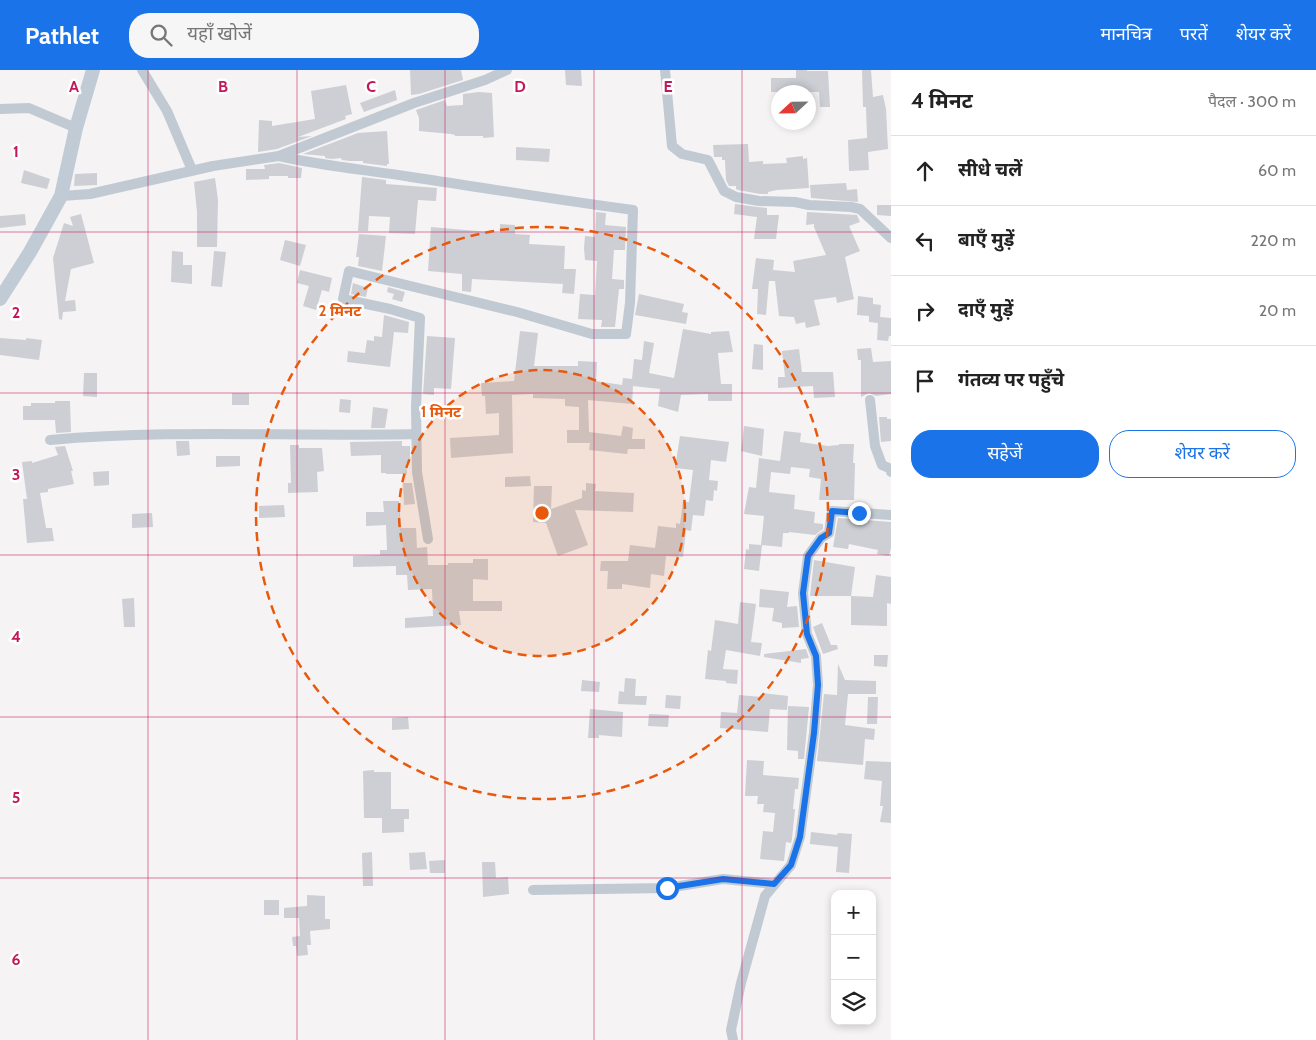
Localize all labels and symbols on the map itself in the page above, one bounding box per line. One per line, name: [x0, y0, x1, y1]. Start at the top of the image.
text: A: [69, 77, 79, 96]
text: B: [218, 77, 228, 96]
text: C: [366, 77, 376, 96]
text: D: [514, 77, 526, 96]
text: E: [663, 77, 673, 96]
north arrow: [771, 85, 816, 130]
text: 1: [13, 142, 19, 161]
text: 2 मिनट: [319, 302, 362, 320]
text: 2: [12, 303, 20, 322]
text: 1 मिनट: [421, 403, 462, 421]
text: 3: [12, 465, 20, 484]
route end: [848, 502, 871, 525]
centre of rings: [533, 504, 551, 522]
text: 4: [11, 627, 21, 646]
text: 5: [12, 788, 20, 807]
route start: [656, 877, 679, 900]
text: 6: [12, 950, 21, 969]

